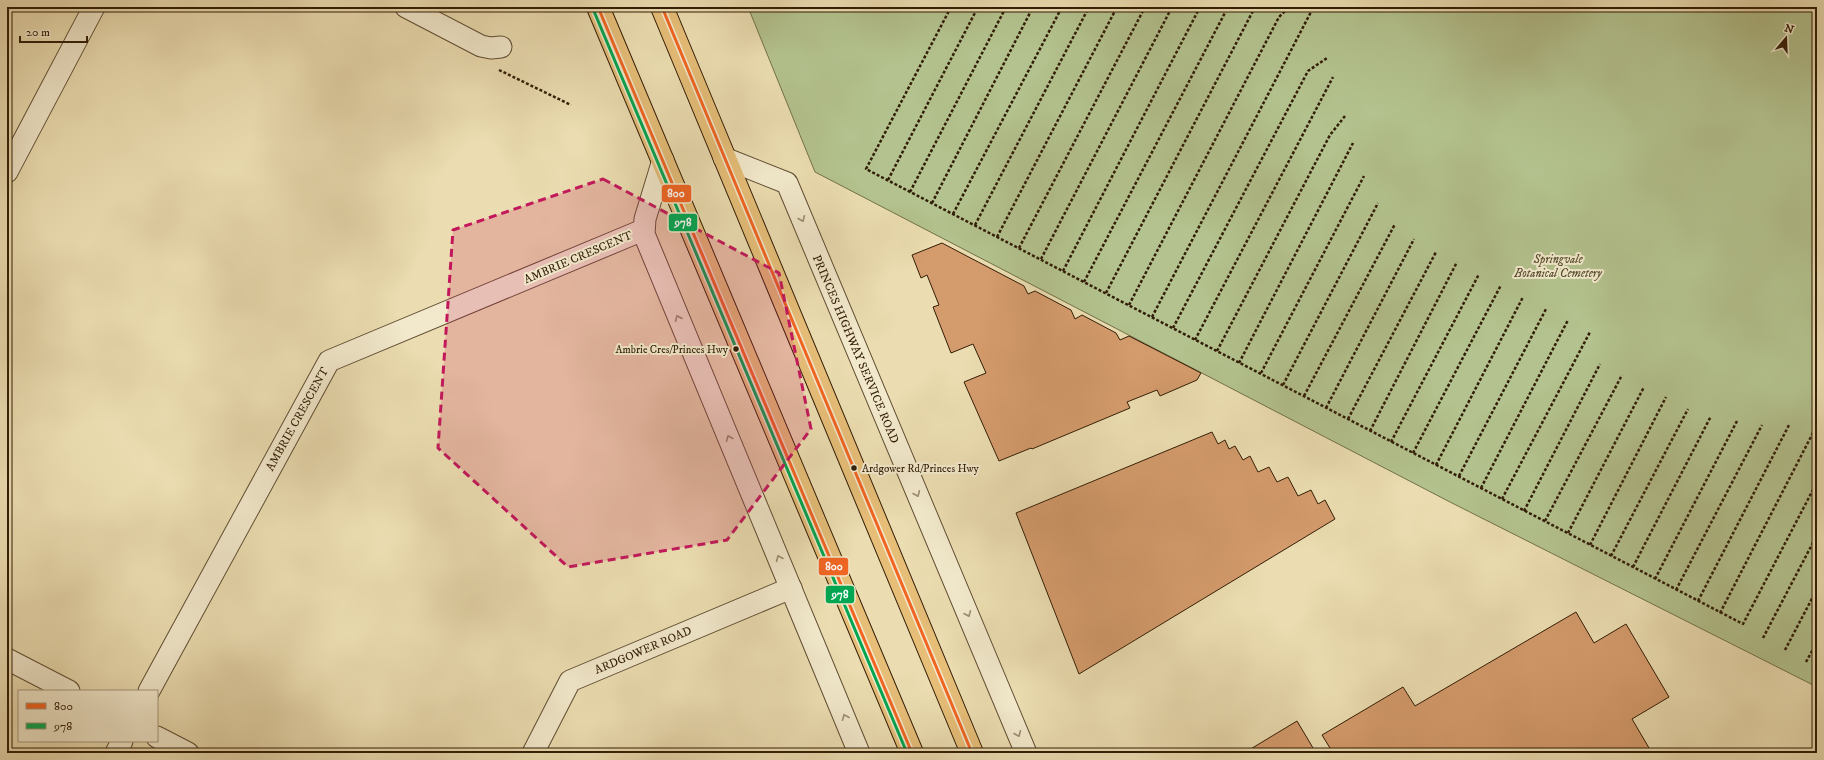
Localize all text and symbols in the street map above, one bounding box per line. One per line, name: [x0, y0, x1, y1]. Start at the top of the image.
scale bar: [20, 18, 87, 44]
north arrow: [1766, 18, 1806, 58]
text: N: [1782, 21, 1795, 38]
text: 20 m: [26, 25, 50, 40]
line badge: 800: [661, 184, 692, 203]
text: 800: [667, 187, 685, 201]
line badge: 978: [668, 213, 698, 232]
one-way arrow: [797, 215, 805, 223]
text: 978: [674, 216, 692, 230]
street label: AMBRIE CRESCENT: [522, 228, 635, 287]
park label: Springvale Botanical Cemetery: [1513, 252, 1603, 281]
street label: PRINCES HIGHWAY SERVICE ROAD: [809, 253, 902, 446]
one-way arrow: [675, 315, 683, 322]
place label: Ambrie Cres/Princes Hwy: [616, 343, 729, 357]
marker: Ambrie Cres/Princes Hwy: [731, 344, 741, 354]
street label: AMBRIE CRESCENT: [263, 365, 332, 474]
one-way arrow: [725, 435, 733, 442]
place label: Ardgower Rd/Princes Hwy: [862, 462, 979, 476]
marker: Ardgower Rd/Princes Hwy: [849, 463, 859, 473]
one-way arrow: [913, 490, 921, 497]
one-way arrow: [776, 555, 784, 562]
line badge: 800: [818, 557, 849, 576]
text: 800: [825, 560, 843, 574]
line badge: 978: [825, 585, 855, 604]
text: 978: [831, 588, 849, 602]
one-way arrow: [963, 610, 971, 617]
street label: ARDGOWER ROAD: [592, 623, 694, 678]
legend: [18, 690, 158, 742]
text: 800: [54, 699, 73, 714]
one-way arrow: [841, 713, 849, 720]
text: 978: [53, 719, 72, 734]
one-way arrow: [1013, 729, 1021, 737]

